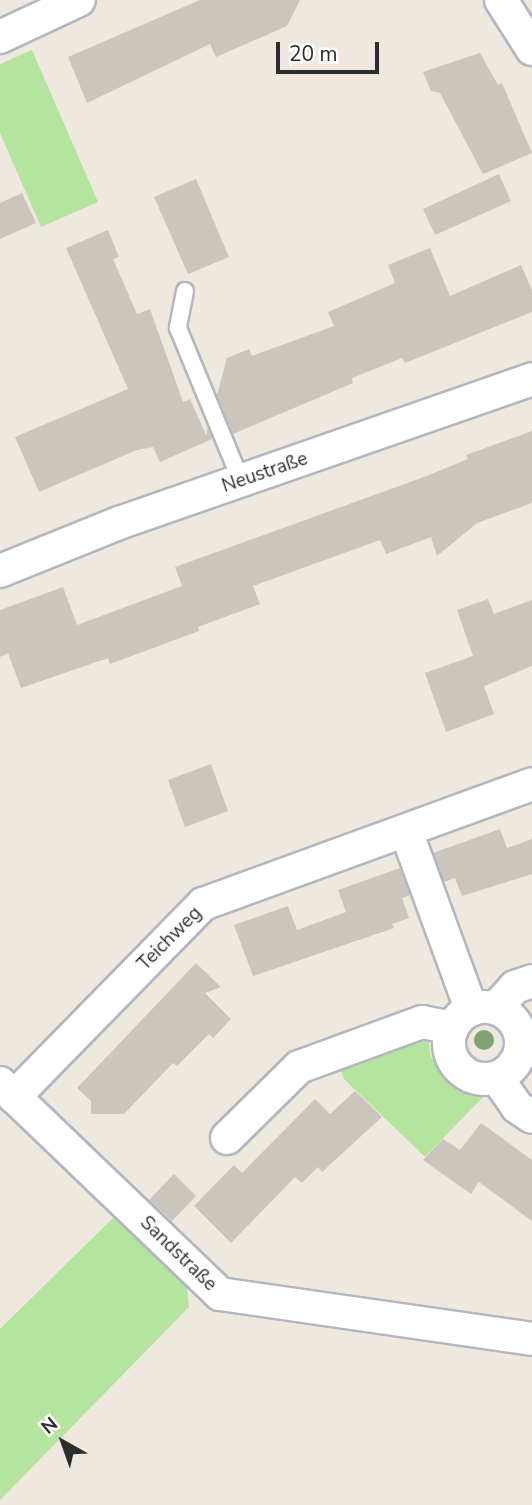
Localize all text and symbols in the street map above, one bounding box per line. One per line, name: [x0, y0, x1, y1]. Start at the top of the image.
scale bar: [280, 28, 383, 72]
text: 20 m: [289, 40, 338, 68]
street label: Neustraße: [219, 448, 311, 498]
street label: Teichweg: [133, 902, 207, 976]
street label: Sandstraße: [135, 1212, 221, 1296]
north arrow: [28, 1407, 98, 1477]
text: N: [36, 1411, 63, 1440]

